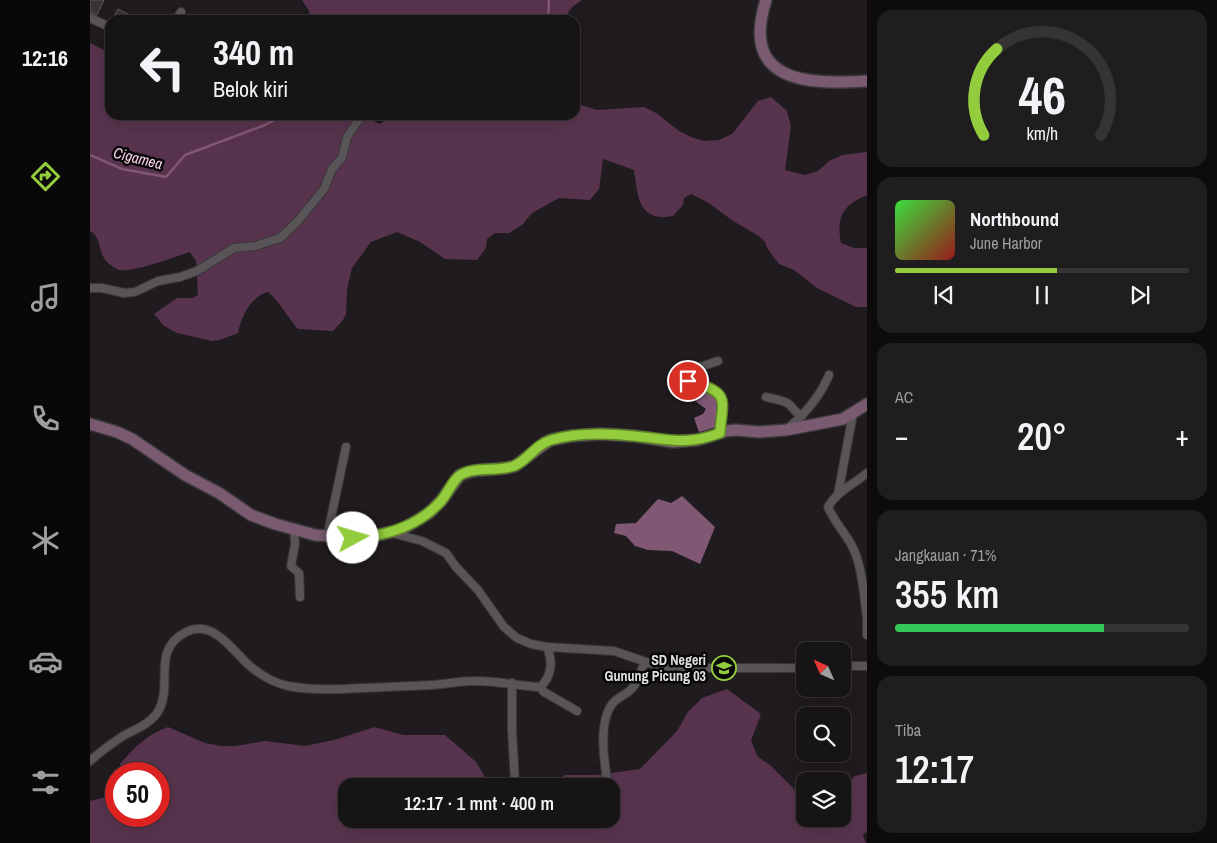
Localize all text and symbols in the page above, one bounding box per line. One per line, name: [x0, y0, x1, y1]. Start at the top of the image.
text: 340 m: [213, 29, 294, 76]
icon: left: [130, 35, 195, 100]
text: 12:16: [22, 43, 68, 73]
text: 46: [1018, 60, 1066, 130]
text: Belok kiri: [213, 74, 288, 104]
text: km/h: [1026, 122, 1058, 146]
water label: Cigamea: [111, 142, 165, 174]
icon: directions: [28, 159, 63, 194]
text: Northbound: [970, 206, 1059, 232]
text: June Harbor: [970, 232, 1042, 254]
icon: music: [28, 280, 63, 315]
icon: previous: [930, 281, 958, 309]
icon: pause: [1028, 281, 1056, 309]
icon: next: [1126, 281, 1154, 309]
pin: [667, 360, 709, 402]
icon: arrive: [674, 367, 702, 395]
text: AC: [895, 386, 913, 408]
icon: phone: [28, 401, 63, 436]
text: 20°: [1017, 411, 1067, 462]
text: −: [895, 417, 908, 455]
text: +: [1176, 417, 1189, 455]
position arrow: [326, 511, 378, 563]
icon: climate: [28, 523, 63, 558]
text: Jangkauan · 71%: [895, 544, 996, 566]
text: 355 km: [895, 569, 999, 620]
north arrow: [796, 642, 851, 698]
map controls: [796, 642, 851, 827]
icon: car: [28, 644, 63, 679]
place label: SD Negeri Gunung Picung 03: [605, 651, 706, 685]
school or university icon: SD Negeri Gunung Picung 03: [711, 655, 737, 681]
button: search: [796, 707, 851, 762]
text: Tiba: [895, 719, 921, 741]
text: 12:17: [895, 744, 974, 795]
speed limit sign: 50: [105, 762, 170, 827]
icon: filters: [28, 765, 63, 800]
button: layers: [796, 772, 851, 827]
text: 12:17 · 1 mnt · 400 m: [404, 790, 554, 816]

